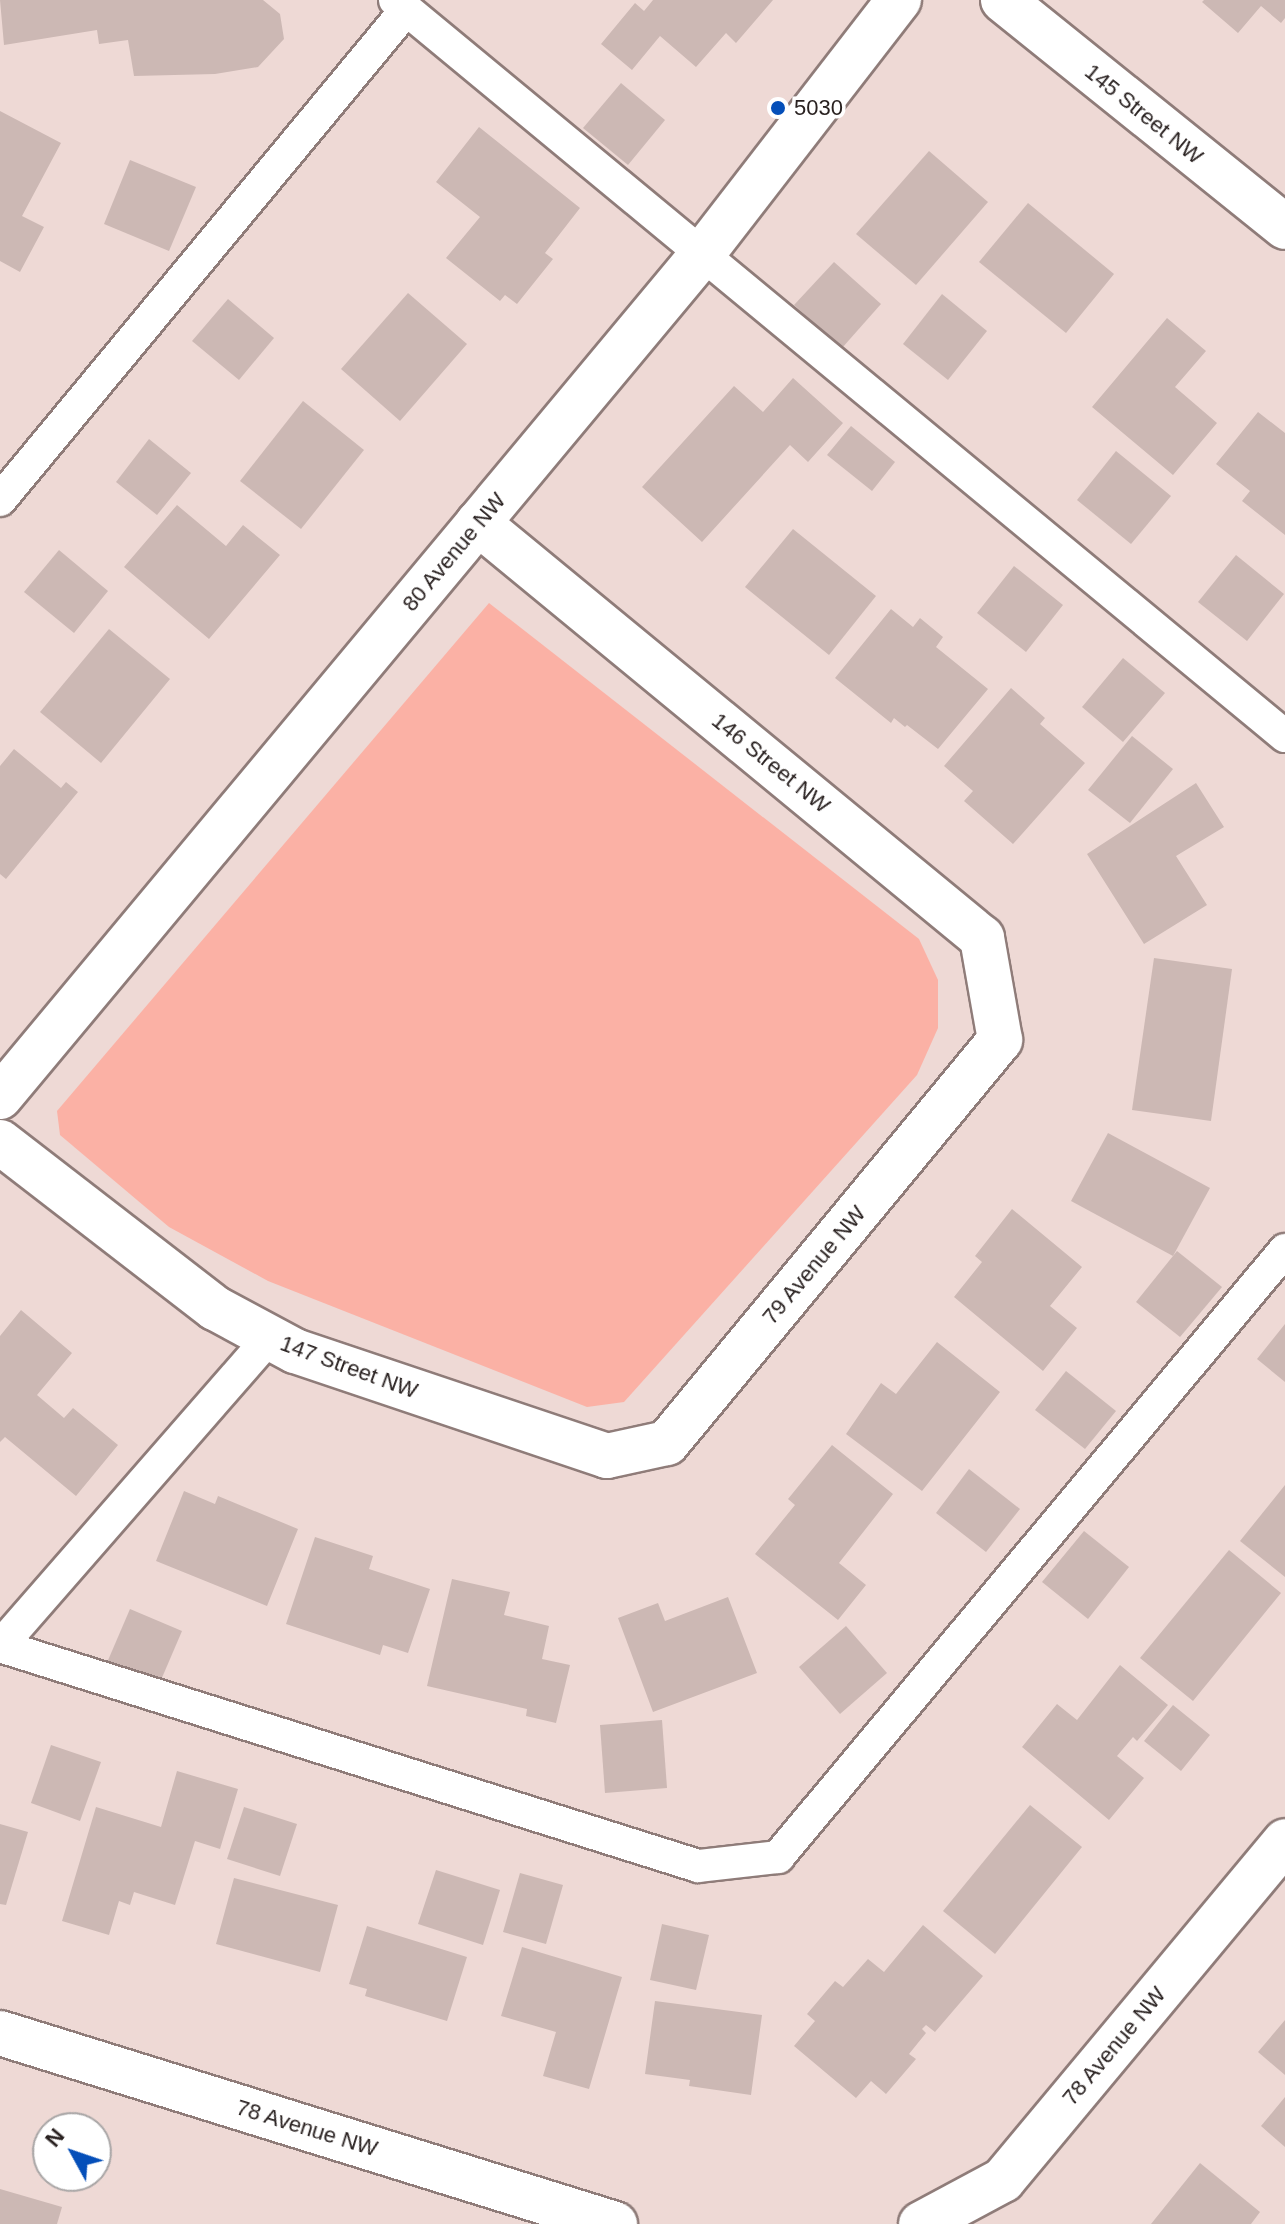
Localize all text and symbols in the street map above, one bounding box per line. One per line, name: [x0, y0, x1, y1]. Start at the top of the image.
street label: 145 Street NW: [1080, 58, 1208, 170]
place label: 5030: [794, 95, 843, 121]
marker: 5030: [769, 99, 787, 117]
street label: 80 Avenue NW: [396, 487, 512, 617]
street label: 146 Street NW: [707, 707, 835, 819]
street label: 79 Avenue NW: [756, 1200, 872, 1330]
street label: 147 Street NW: [277, 1330, 421, 1404]
street label: 78 Avenue NW: [1056, 1981, 1172, 2111]
street label: 78 Avenue NW: [233, 2094, 381, 2162]
north arrow: [32, 2112, 112, 2192]
text: N: [40, 2123, 69, 2152]

